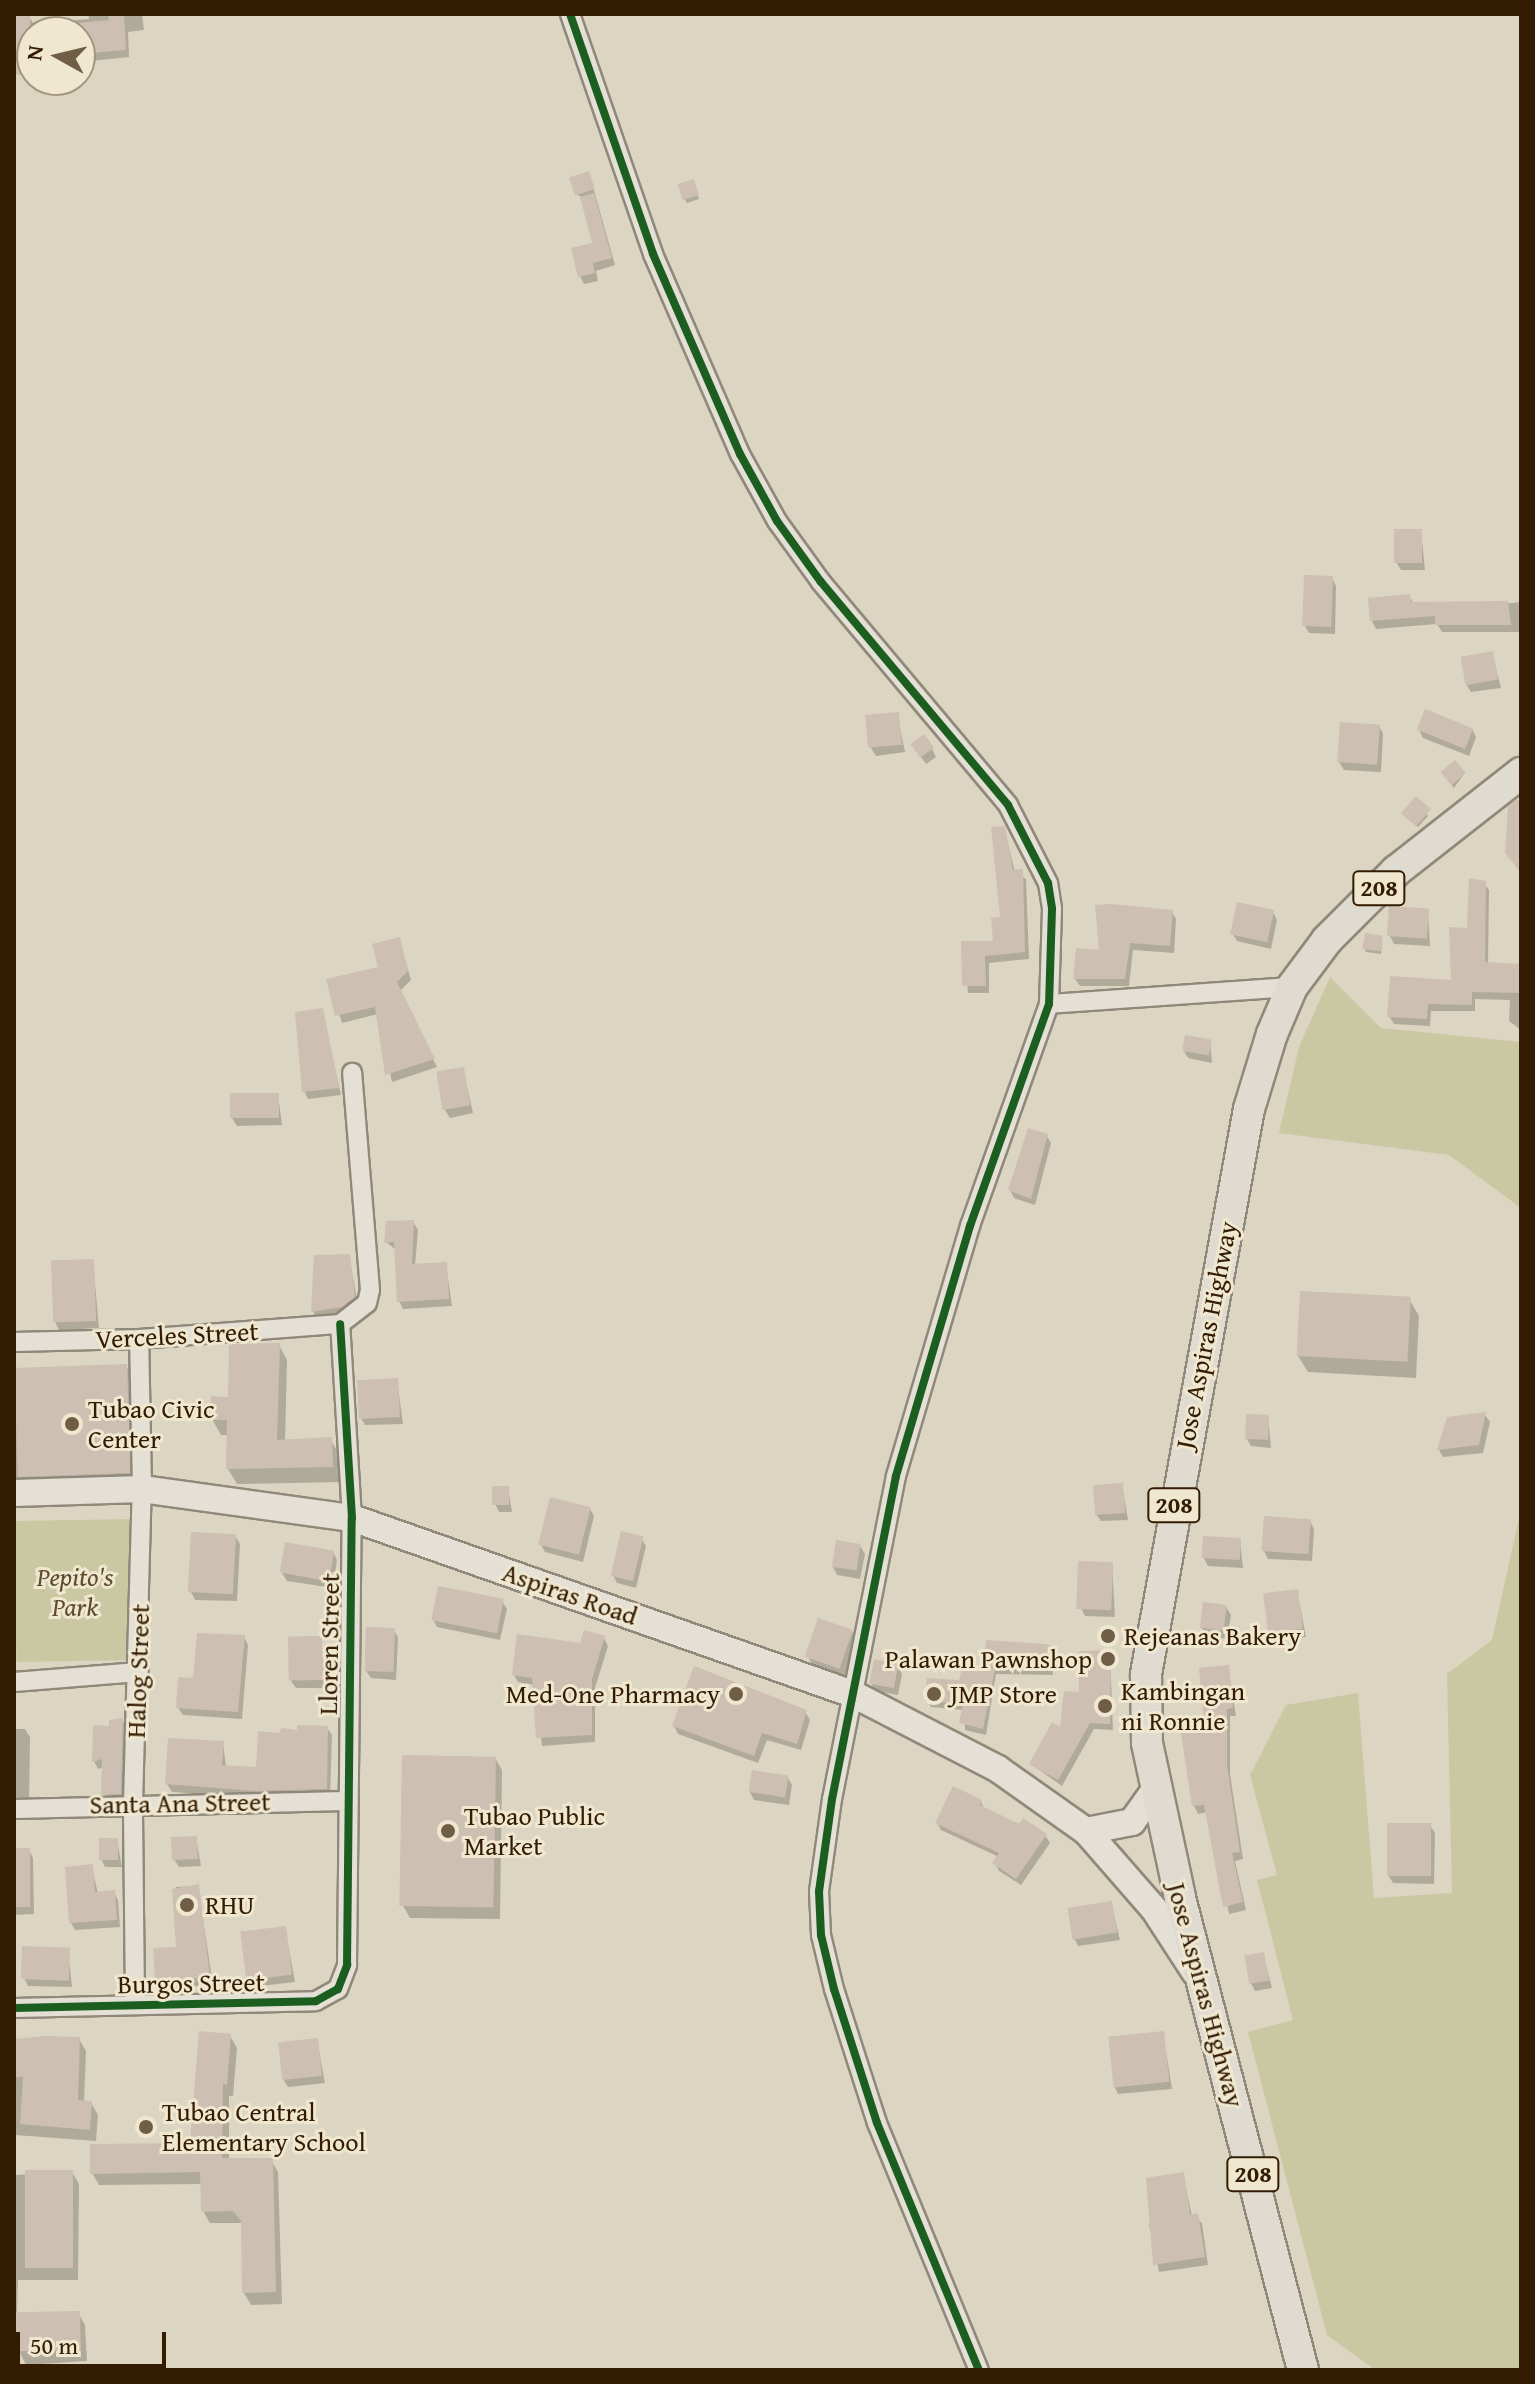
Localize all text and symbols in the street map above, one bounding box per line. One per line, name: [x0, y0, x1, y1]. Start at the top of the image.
north arrow: [16, 16, 96, 96]
text: N: [17, 43, 51, 62]
road number: 208: [1351, 868, 1407, 908]
street label: Jose Aspiras Highway: [1169, 1218, 1243, 1452]
street label: Verceles Street: [95, 1315, 259, 1355]
place label: Tubao Civic Center: [88, 1393, 215, 1454]
marker: Tubao Civic Center: [63, 1415, 81, 1433]
road number: 208: [1146, 1485, 1202, 1525]
street label: Aspiras Road: [498, 1556, 642, 1632]
park label: Pepito's Park: [37, 1561, 113, 1622]
street label: Lloren Street: [312, 1573, 346, 1715]
street label: Halog Street: [120, 1603, 156, 1739]
place label: Rejeanas Bakery: [1124, 1620, 1301, 1652]
marker: Rejeanas Bakery: [1099, 1627, 1117, 1645]
place label: Palawan Pawnshop: [885, 1643, 1092, 1675]
marker: Palawan Pawnshop: [1099, 1650, 1117, 1668]
place label: Kambingan ni Ronnie: [1121, 1675, 1245, 1736]
place label: Med-One Pharmacy: [506, 1678, 720, 1710]
place label: JMP Store: [950, 1678, 1057, 1710]
marker: Med-One Pharmacy: [727, 1685, 745, 1703]
marker: JMP Store: [925, 1685, 943, 1703]
marker: Kambingan ni Ronnie: [1096, 1697, 1114, 1715]
street label: Santa Ana Street: [89, 1786, 271, 1820]
place label: Tubao Public Market: [464, 1800, 605, 1862]
marker: Tubao Public Market: [439, 1822, 457, 1840]
street label: Jose Aspiras Highway: [1161, 1879, 1251, 2111]
place label: RHU: [205, 1889, 254, 1921]
marker: RHU: [176, 1894, 198, 1916]
street label: Burgos Street: [117, 1966, 265, 2000]
place label: Tubao Central Elementary School: [162, 2096, 366, 2158]
marker: Tubao Central Elementary School: [137, 2118, 155, 2136]
road number: 208: [1225, 2154, 1281, 2194]
scale bar: [20, 2316, 170, 2366]
text: 50 m: [30, 2328, 78, 2363]

